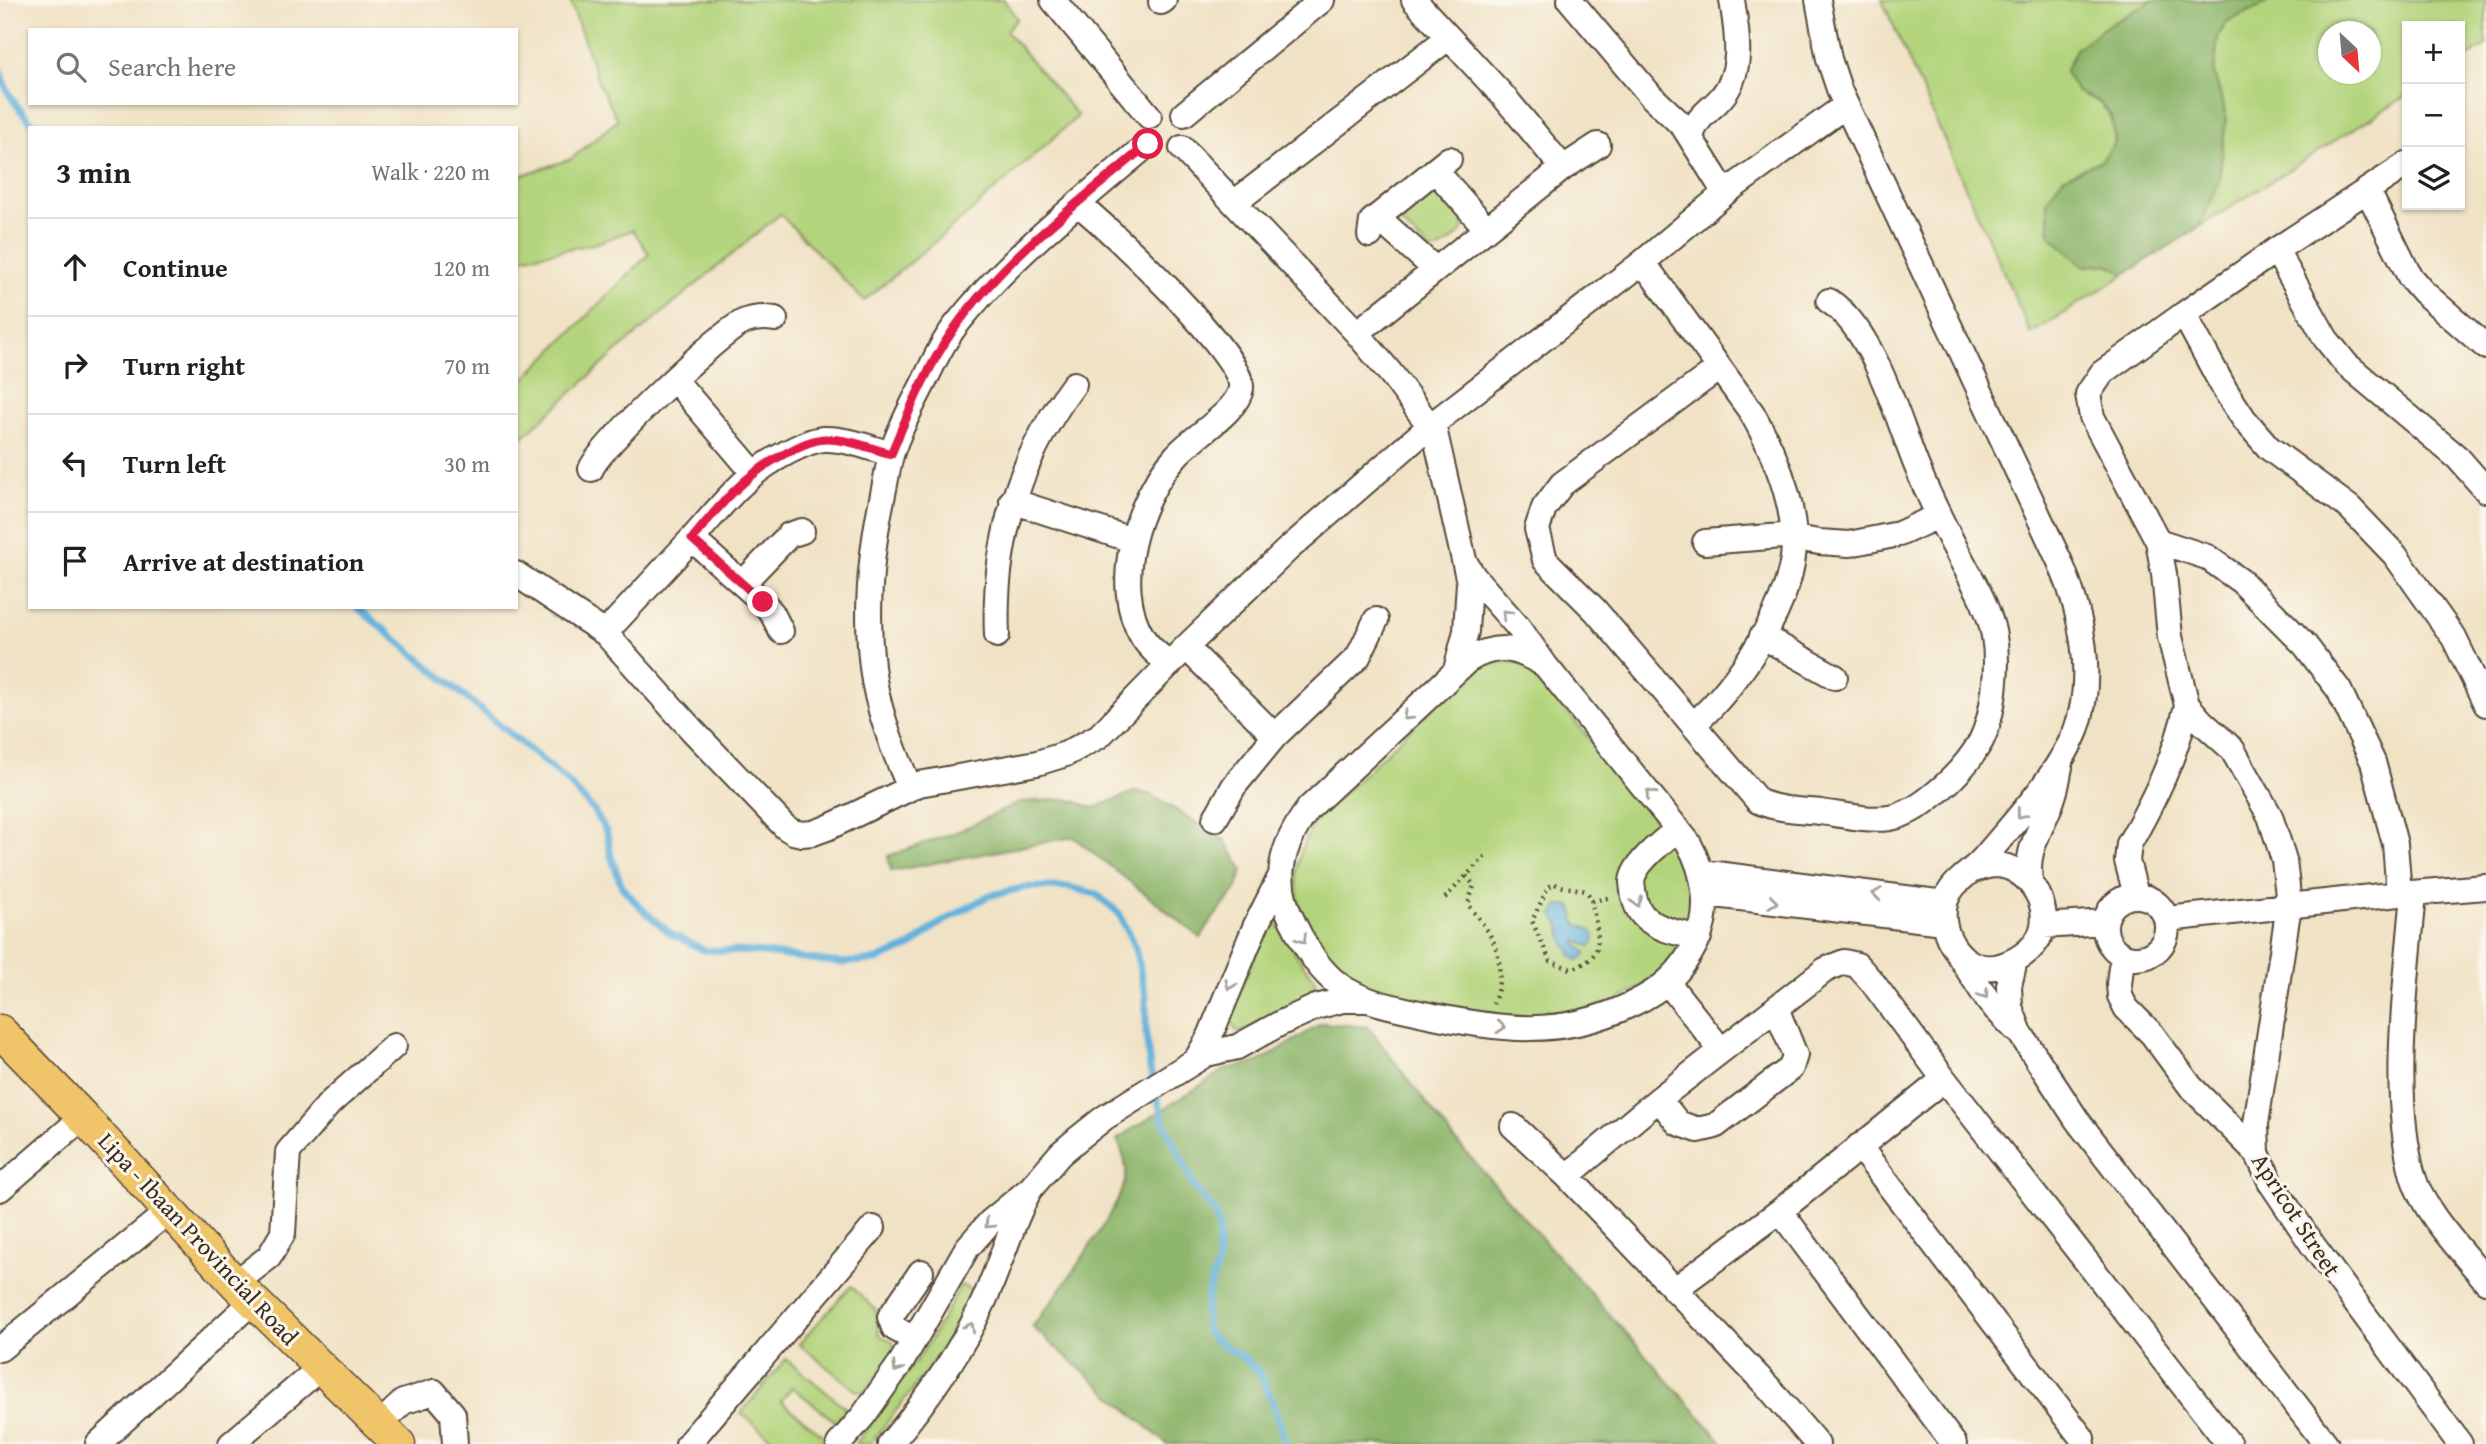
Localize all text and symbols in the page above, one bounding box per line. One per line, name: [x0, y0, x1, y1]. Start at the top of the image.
north arrow: [2318, 21, 2381, 84]
map controls: [2402, 21, 2465, 210]
button: +: [2402, 21, 2465, 84]
search box: [28, 28, 518, 105]
text: Search here: [108, 47, 236, 86]
icon: search: [52, 48, 90, 86]
button: −: [2402, 84, 2465, 147]
route start: [1132, 128, 1163, 159]
button: layers: [2402, 147, 2465, 210]
text: 3 min: [56, 150, 131, 194]
text: Walk · 220 m: [371, 155, 490, 188]
icon: ahead: [56, 248, 94, 286]
text: Continue: [123, 248, 228, 287]
text: 120 m: [433, 251, 490, 284]
icon: right: [56, 346, 94, 384]
text: Turn right: [123, 346, 245, 385]
text: 70 m: [444, 349, 490, 382]
icon: left: [56, 444, 94, 482]
text: Turn left: [123, 444, 226, 483]
text: 30 m: [444, 447, 490, 480]
icon: arrive: [56, 542, 94, 580]
text: Arrive at destination: [123, 542, 364, 581]
route end: [747, 586, 778, 617]
one-way arrow: [1502, 609, 1515, 622]
one-way arrow: [1402, 708, 1415, 721]
one-way arrow: [1645, 789, 1658, 801]
one-way arrow: [2016, 807, 2029, 819]
one-way arrow: [1872, 887, 1883, 902]
one-way arrow: [1629, 895, 1643, 907]
one-way arrow: [1768, 895, 1779, 910]
one-way arrow: [1294, 932, 1307, 945]
one-way arrow: [1224, 978, 1238, 990]
one-way arrow: [1976, 986, 1988, 999]
one-way arrow: [1495, 1019, 1506, 1034]
street label: Lipa - Ibaan Provincial Road: [90, 1124, 307, 1353]
street label: Apricot Street: [2243, 1146, 2350, 1284]
one-way arrow: [984, 1215, 997, 1228]
one-way arrow: [962, 1322, 975, 1335]
one-way arrow: [892, 1361, 905, 1374]

